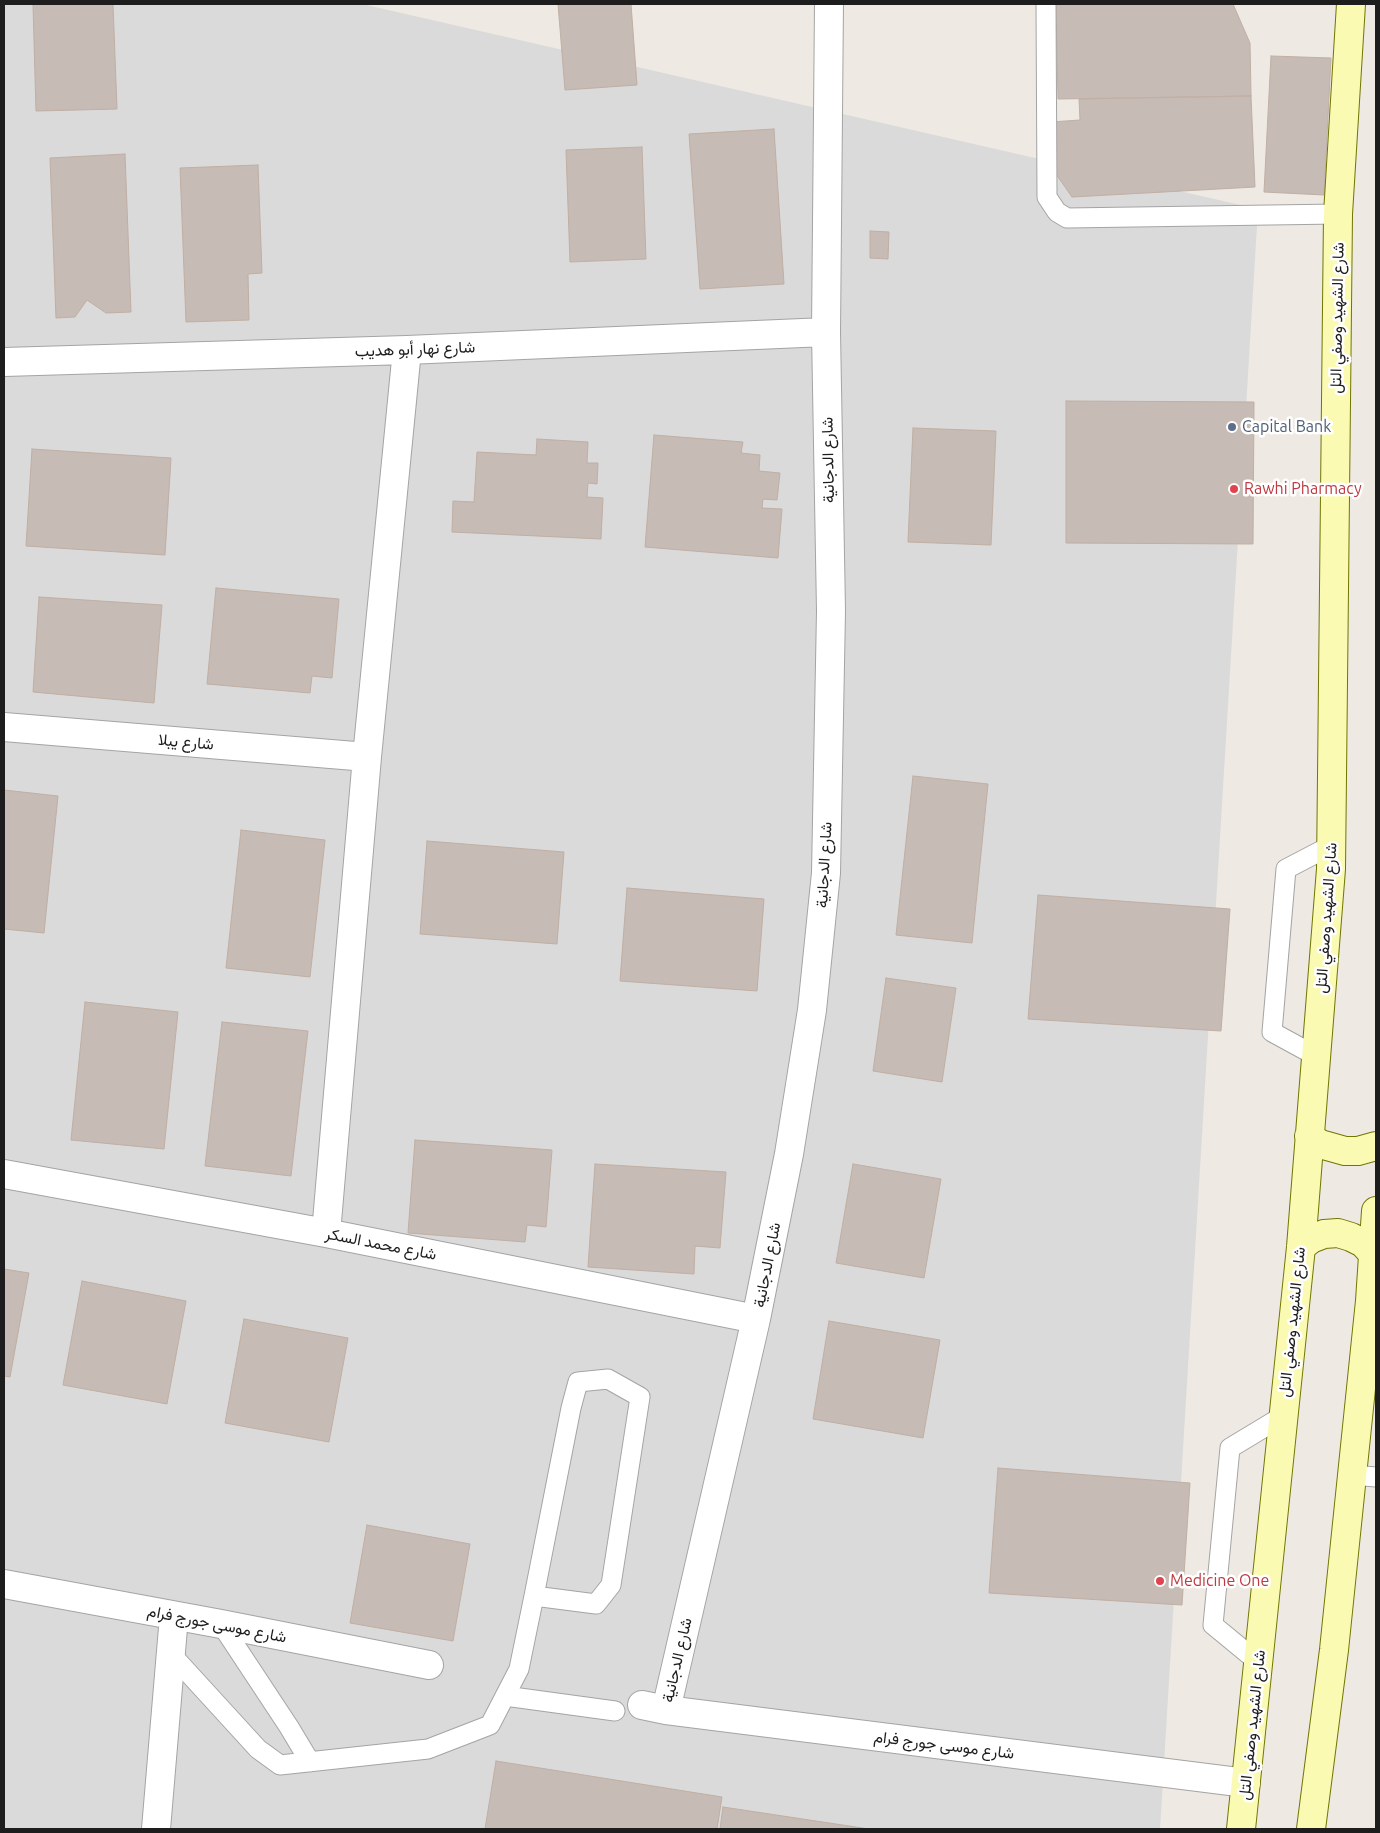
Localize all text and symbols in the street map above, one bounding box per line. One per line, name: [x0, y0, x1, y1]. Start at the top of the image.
street label: شارع الشهيد وصفي التل: [1326, 242, 1348, 394]
street label: شارع نهار أبو هديب: [355, 337, 475, 361]
street label: شارع الدجانية: [818, 417, 838, 503]
place label: Capital Bank: [1242, 417, 1331, 437]
marker: Capital Bank: [1226, 421, 1238, 433]
place label: Rawhi Pharmacy: [1244, 479, 1362, 499]
marker: Rawhi Pharmacy: [1228, 483, 1240, 495]
street label: شارع يبلا: [157, 730, 215, 754]
street label: شارع الدجانية: [812, 821, 836, 909]
street label: شارع الشهيد وصفي التل: [1311, 842, 1341, 994]
street label: شارع الدجانية: [749, 1221, 785, 1309]
street label: شارع محمد السكر: [324, 1224, 438, 1264]
street label: شارع الشهيد وصفي التل: [1275, 1246, 1309, 1398]
place label: Medicine One: [1170, 1571, 1269, 1591]
marker: Medicine One: [1154, 1575, 1166, 1587]
street label: شارع موسى جورج فرام: [146, 1601, 288, 1647]
street label: شارع الدجانية: [658, 1616, 696, 1704]
street label: شارع الشهيد وصفي التل: [1235, 1649, 1269, 1801]
street label: شارع موسى جورج فرام: [873, 1727, 1015, 1763]

